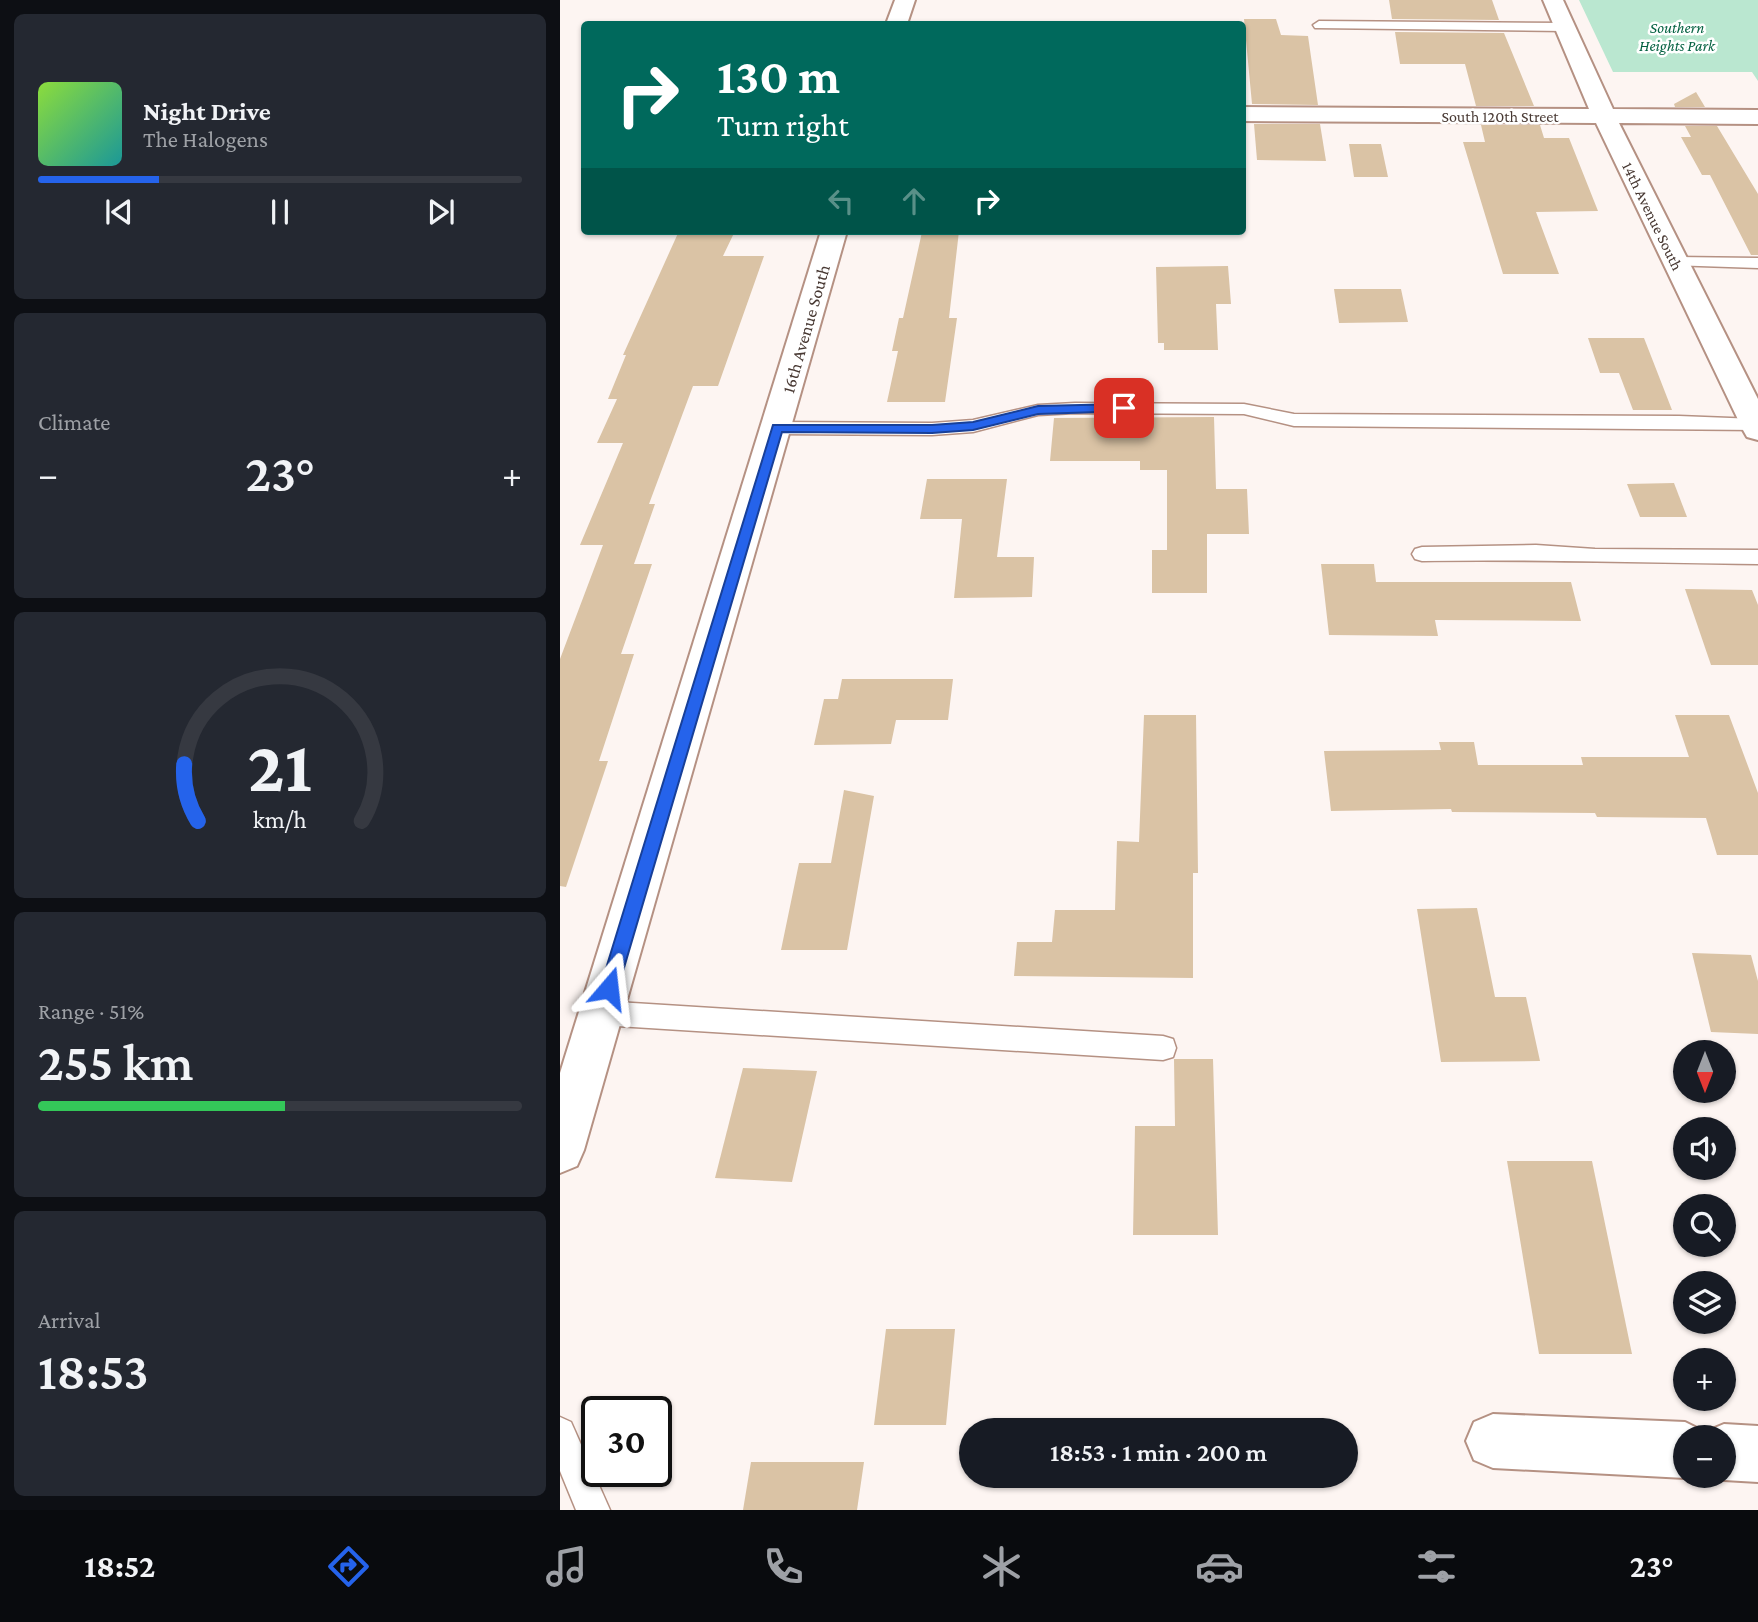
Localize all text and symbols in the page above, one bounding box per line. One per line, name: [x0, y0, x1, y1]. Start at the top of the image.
park label: Southern Heights Park: [1639, 19, 1716, 55]
icon: right: [602, 49, 693, 140]
text: 130 m: [717, 49, 840, 104]
text: Night Drive: [143, 97, 271, 126]
text: Turn right: [717, 107, 849, 143]
street label: South 120th Street: [1441, 108, 1559, 125]
text: The Halogens: [143, 126, 268, 152]
street label: 14th Avenue South: [1619, 159, 1686, 273]
icon: left: [822, 182, 860, 220]
icon: ahead: [895, 182, 933, 220]
icon: right: [968, 182, 1006, 220]
icon: previous: [100, 193, 138, 231]
icon: pause: [261, 193, 299, 231]
icon: next: [422, 193, 460, 231]
street label: 16th Avenue South: [778, 262, 834, 396]
pin: [1094, 378, 1154, 438]
icon: arrive: [1105, 389, 1143, 427]
text: Climate: [38, 409, 110, 435]
text: 23°: [245, 444, 315, 502]
text: −: [38, 453, 58, 495]
text: +: [502, 453, 522, 495]
text: 21: [248, 726, 312, 807]
text: km/h: [253, 806, 307, 833]
position arrow: [572, 951, 646, 1025]
text: Range · 51%: [38, 998, 144, 1024]
text: 255 km: [38, 1033, 193, 1091]
north arrow: [1673, 1040, 1736, 1102]
map controls: [1673, 1040, 1736, 1488]
button: sound: [1673, 1117, 1736, 1180]
button: search: [1673, 1194, 1736, 1257]
button: layers: [1673, 1271, 1736, 1334]
text: Arrival: [38, 1307, 101, 1333]
text: 18:53: [38, 1342, 149, 1400]
button: +: [1673, 1348, 1736, 1411]
speed limit sign: 30: [581, 1396, 672, 1487]
button: −: [1673, 1425, 1736, 1488]
text: 18:53 · 1 min · 200 m: [1050, 1438, 1267, 1467]
icon: directions: [324, 1542, 373, 1591]
icon: music: [542, 1542, 591, 1591]
icon: phone: [759, 1542, 808, 1591]
icon: climate: [977, 1542, 1026, 1591]
icon: car: [1195, 1542, 1244, 1591]
icon: filters: [1412, 1542, 1461, 1591]
text: 18:52: [84, 1548, 155, 1584]
text: 23°: [1630, 1548, 1674, 1584]

